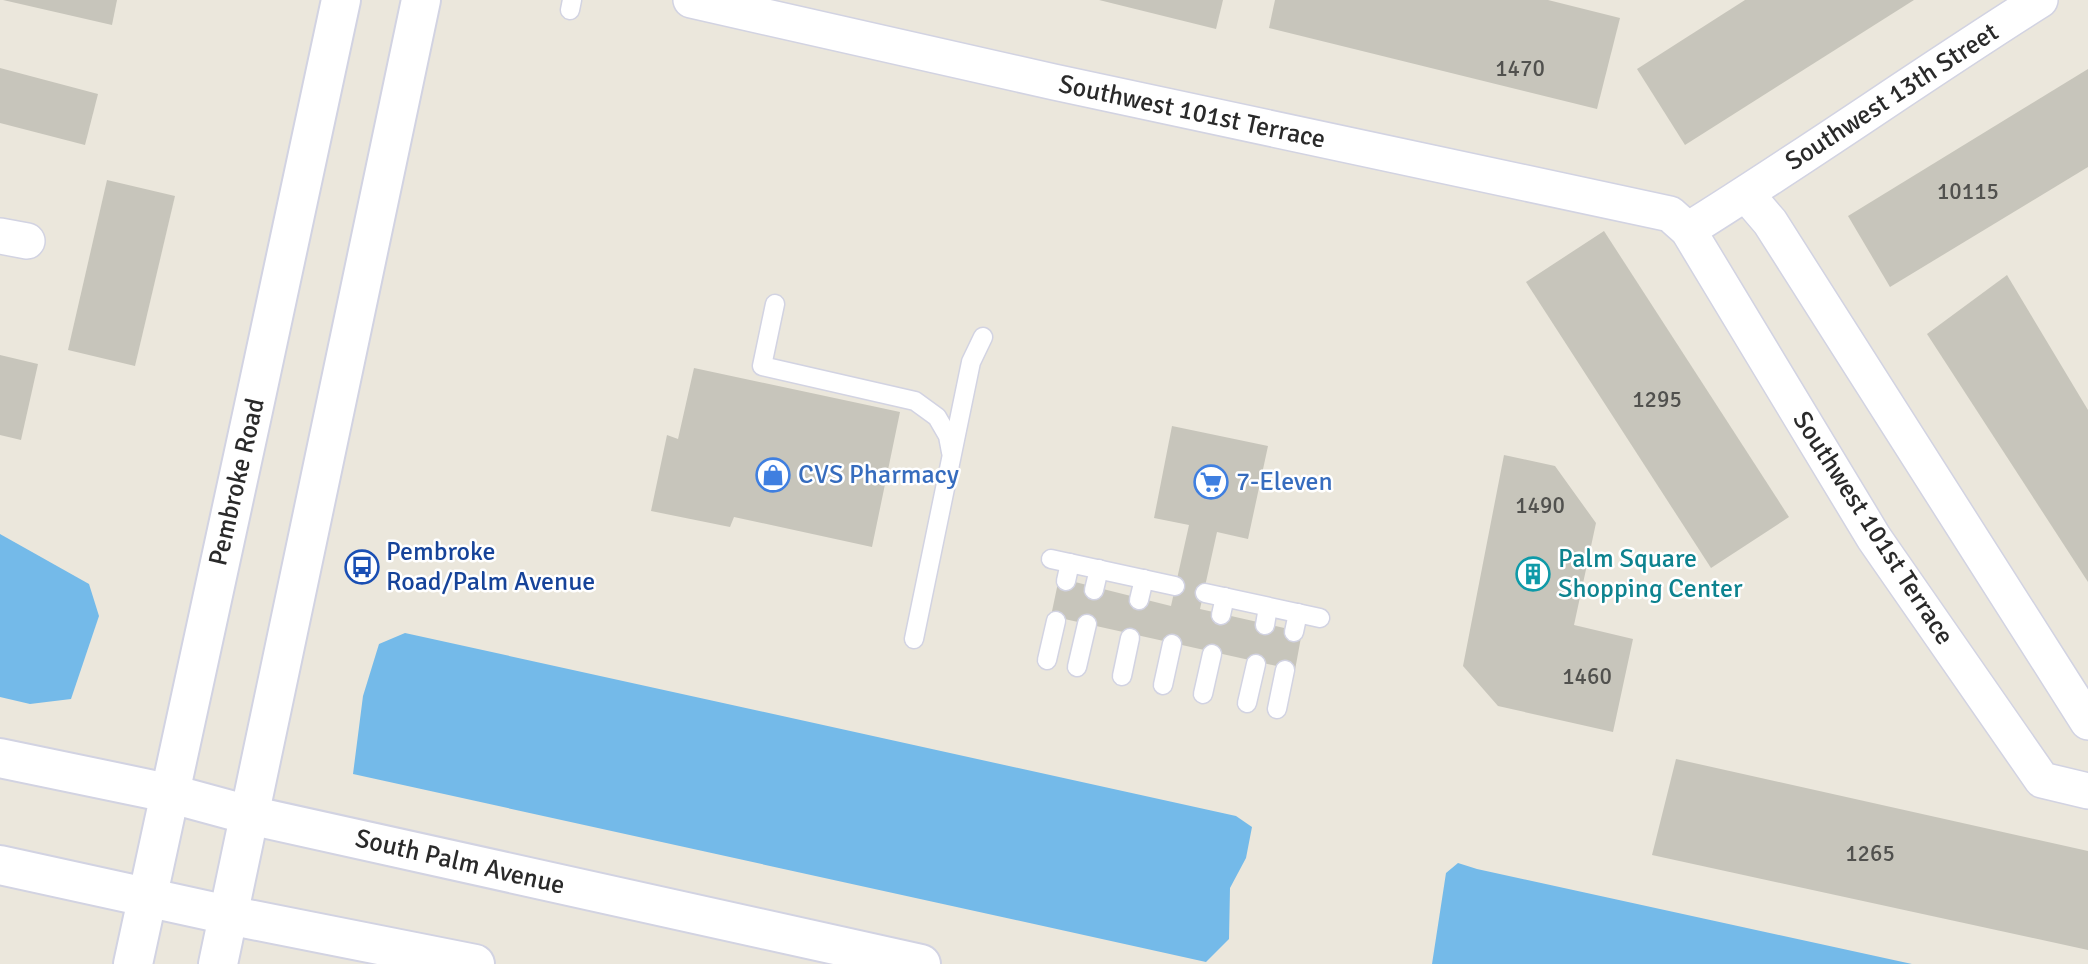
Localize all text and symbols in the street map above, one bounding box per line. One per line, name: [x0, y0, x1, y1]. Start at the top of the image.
street label: Southwest 13th Street: [1780, 16, 2004, 178]
house number: 1470: [1495, 54, 1545, 83]
street label: Southwest 101st Terrace: [1056, 68, 1328, 156]
house number: 10115: [1937, 177, 1999, 206]
house number: 1295: [1632, 385, 1682, 414]
street label: Pembroke Road: [202, 395, 272, 569]
street label: Southwest 101st Terrace: [1786, 405, 1960, 651]
shop icon: CVS Pharmacy: [754, 456, 792, 494]
place label: CVS Pharmacy: [798, 459, 959, 491]
supermarket icon: 7-Eleven: [1192, 463, 1230, 501]
place label: 7-Eleven: [1236, 466, 1333, 498]
house number: 1490: [1515, 491, 1565, 520]
place label: Pembroke Road/Palm Avenue: [386, 536, 595, 598]
place label: Palm Square Shopping Center: [1558, 543, 1743, 605]
bus stop icon: Pembroke Road/Palm Avenue: [343, 548, 381, 586]
building icon: Palm Square Shopping Center: [1514, 555, 1552, 593]
house number: 1460: [1562, 662, 1612, 691]
street label: South Palm Avenue: [352, 822, 568, 902]
house number: 1265: [1845, 839, 1895, 868]

